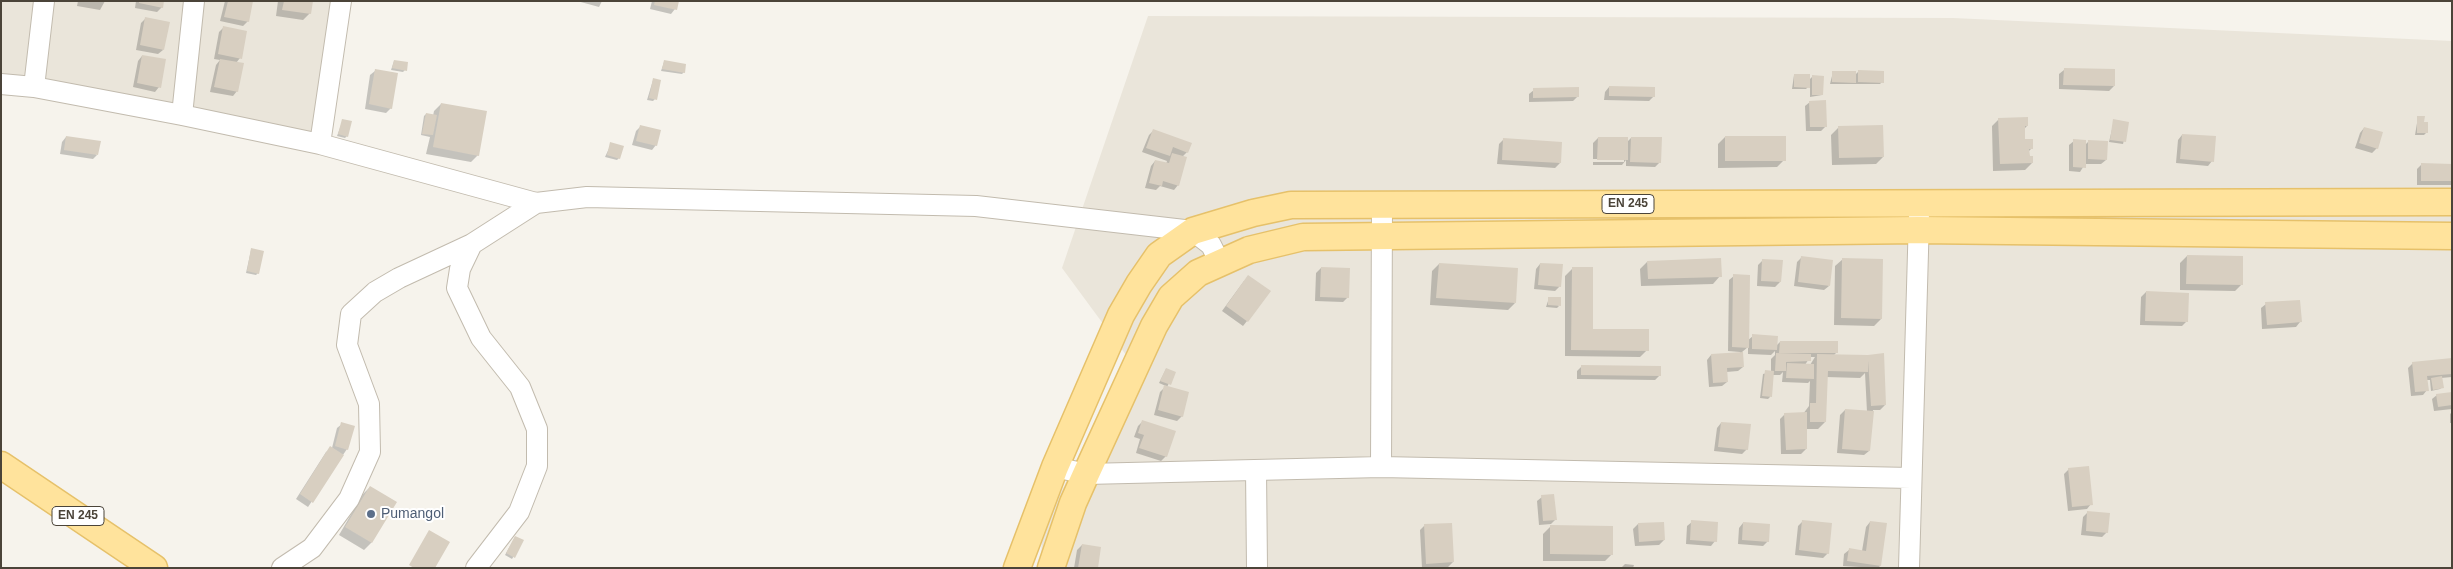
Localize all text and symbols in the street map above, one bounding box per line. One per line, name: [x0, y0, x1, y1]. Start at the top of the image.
road number: EN 245: [1602, 194, 1654, 213]
road number: EN 245: [52, 506, 104, 526]
place label: Pumangol: [381, 506, 444, 522]
marker: Pumangol: [365, 508, 377, 520]

